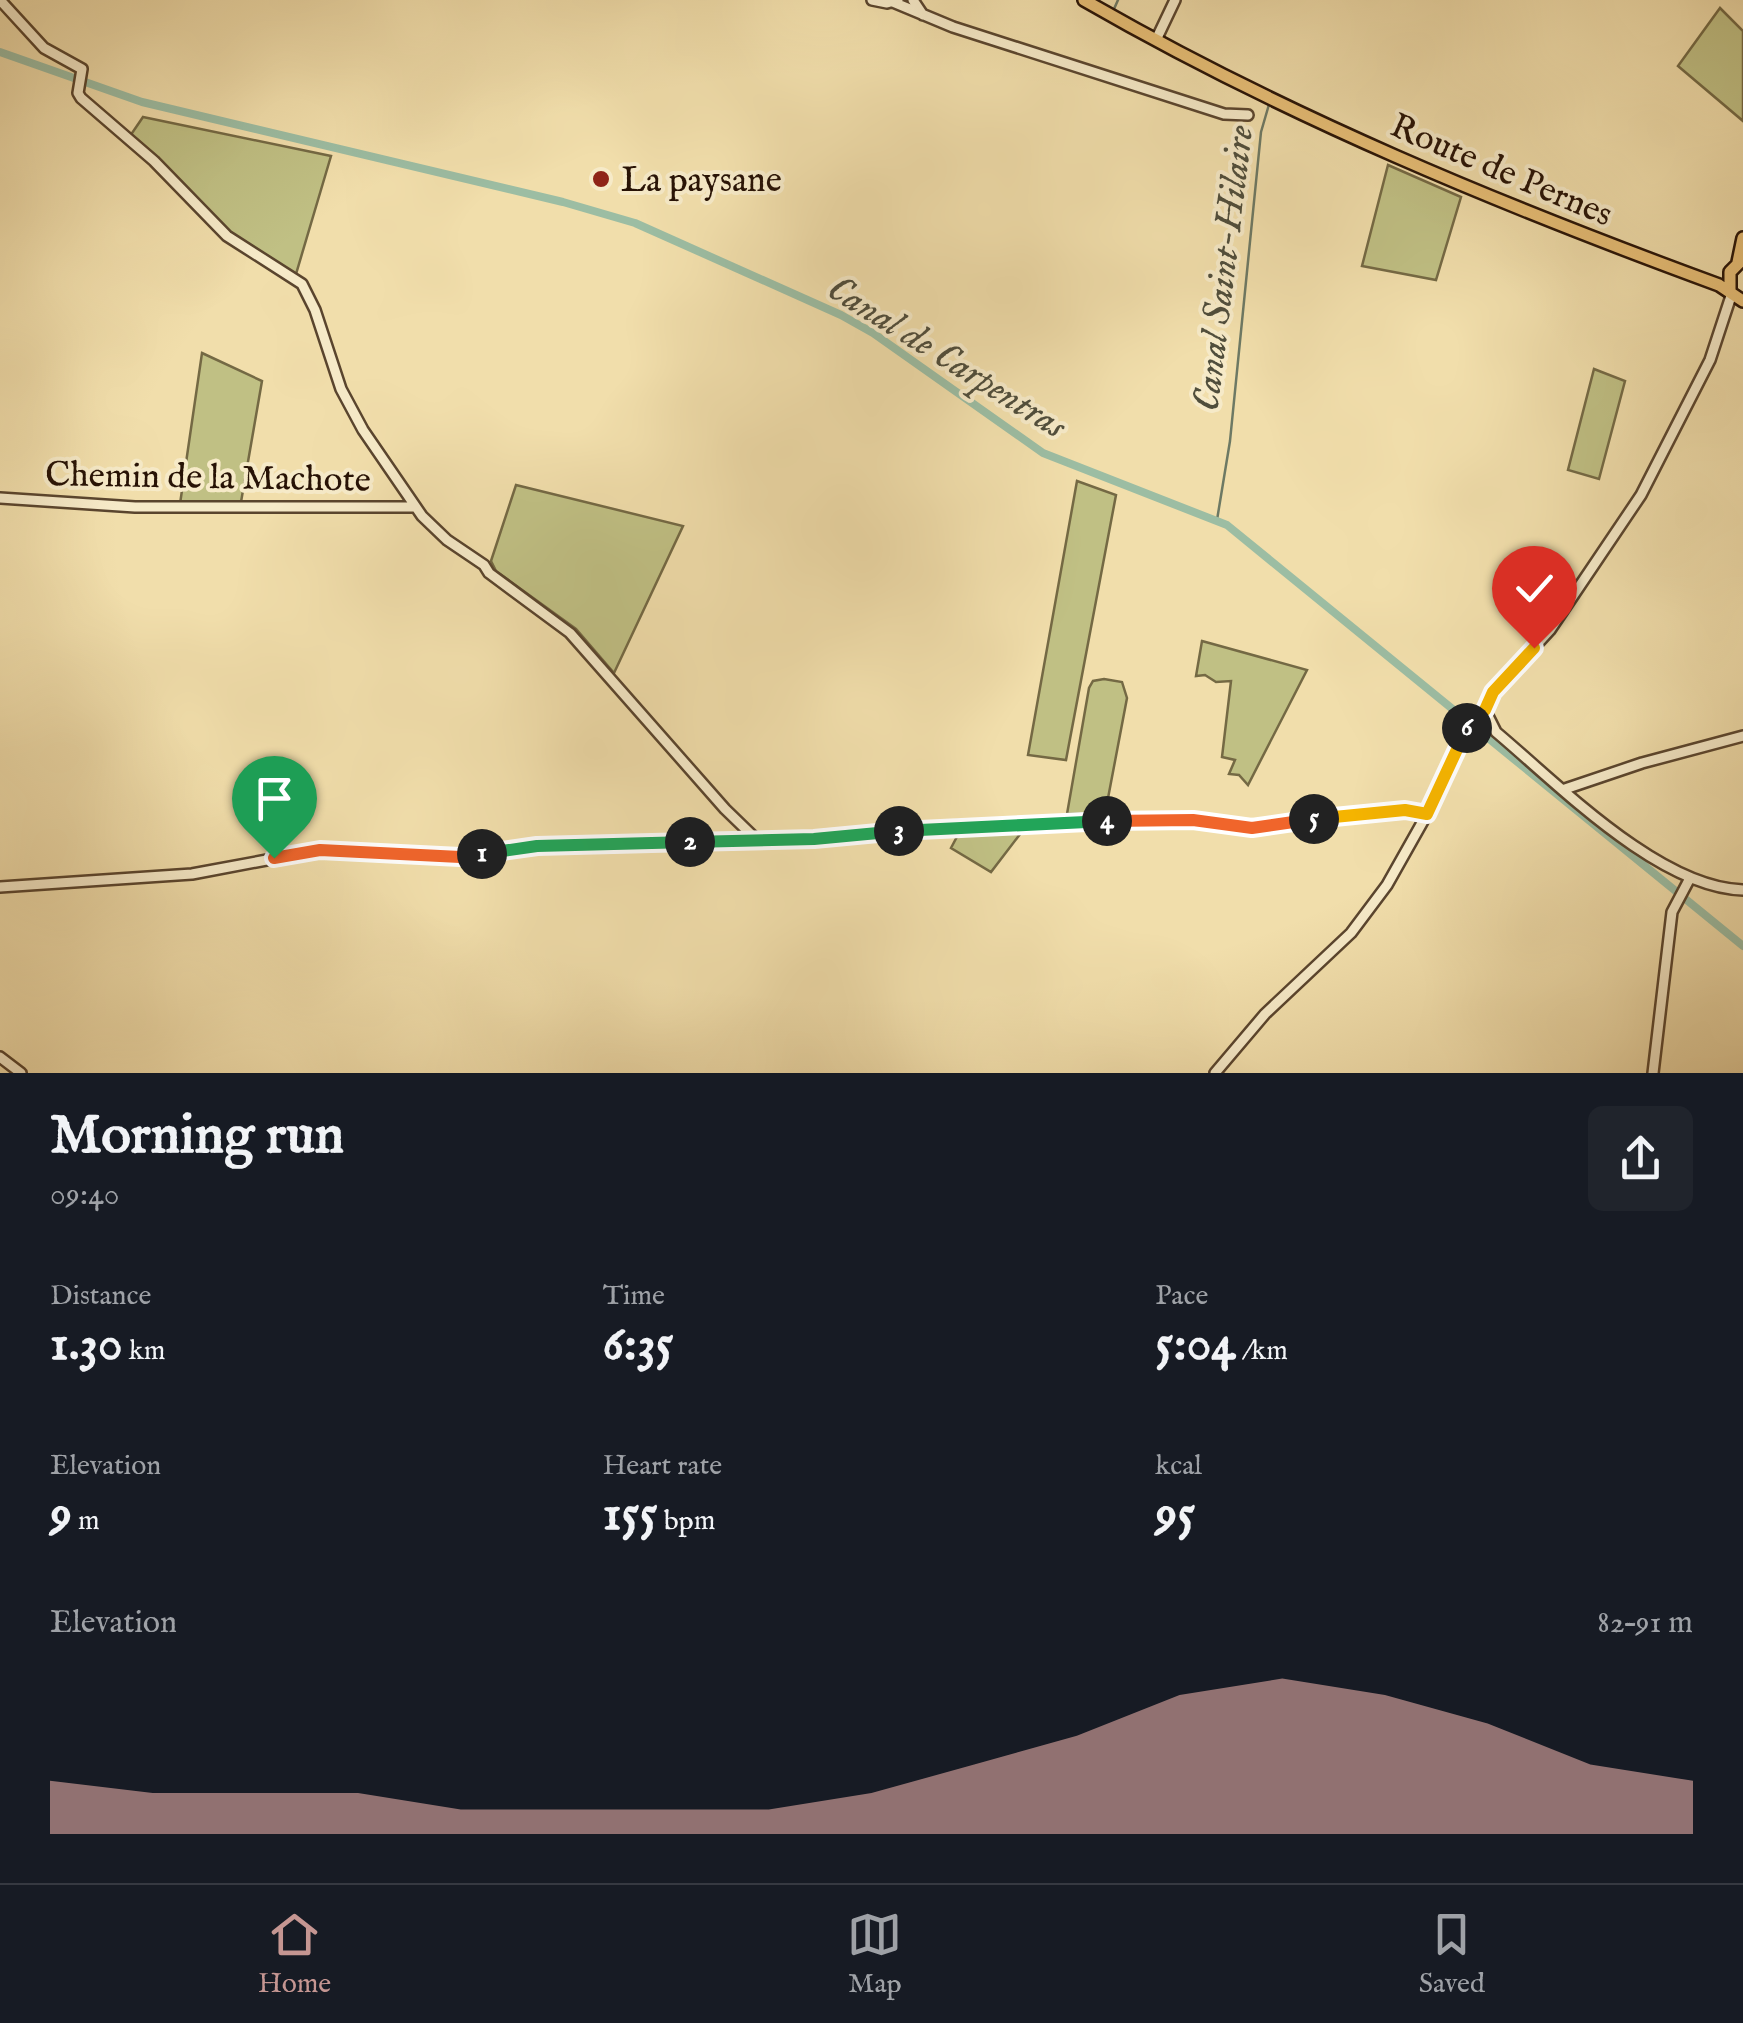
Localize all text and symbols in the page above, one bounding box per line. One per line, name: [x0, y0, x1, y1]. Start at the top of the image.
street label: Route de Pernes: [1383, 104, 1619, 238]
water label: Canal Saint-Hilaire: [1184, 122, 1266, 414]
place label: La paysane: [621, 159, 782, 204]
marker: La paysane: [590, 168, 612, 190]
water label: Canal de Carpentras: [818, 266, 1076, 452]
street label: Chemin de la Machote: [45, 453, 371, 504]
pin: [1492, 546, 1577, 649]
icon: check: [1507, 561, 1562, 616]
pin: 6: [1442, 703, 1492, 753]
text: 6: [1461, 710, 1473, 745]
pin: [232, 756, 317, 859]
icon: arrive: [247, 771, 302, 826]
pin: 5: [1289, 794, 1339, 844]
pin: 4: [1082, 796, 1132, 846]
text: 5: [1309, 801, 1319, 836]
text: 4: [1100, 803, 1114, 838]
pin: 3: [874, 806, 924, 856]
text: 3: [894, 813, 904, 848]
pin: 2: [665, 817, 715, 867]
text: 2: [683, 824, 697, 859]
pin: 1: [457, 829, 507, 879]
text: 1: [477, 836, 487, 871]
text: Morning run: [50, 1102, 344, 1172]
button: share: [1588, 1106, 1693, 1211]
text: 09:40: [50, 1175, 120, 1216]
text: Distance: [50, 1279, 151, 1314]
text: Time: [603, 1279, 665, 1314]
text: Pace: [1155, 1279, 1208, 1314]
text: 1.30: [50, 1314, 123, 1377]
text: 6:35: [603, 1314, 674, 1377]
text: 5:04: [1155, 1314, 1236, 1377]
text: km: [123, 1334, 165, 1369]
text: /km: [1236, 1334, 1288, 1369]
text: Elevation: [50, 1449, 161, 1484]
text: Heart rate: [603, 1449, 722, 1484]
text: kcal: [1155, 1449, 1202, 1484]
text: 9: [50, 1484, 72, 1547]
text: 155: [603, 1484, 658, 1547]
text: 95: [1155, 1484, 1195, 1547]
text: m: [72, 1504, 100, 1539]
text: bpm: [658, 1504, 715, 1539]
text: Elevation: [50, 1603, 177, 1644]
text: 82–91 m: [1597, 1603, 1693, 1644]
tab: Home: [258, 1907, 331, 2002]
tab: Map: [847, 1907, 902, 2002]
tab: Saved: [1419, 1907, 1485, 2002]

